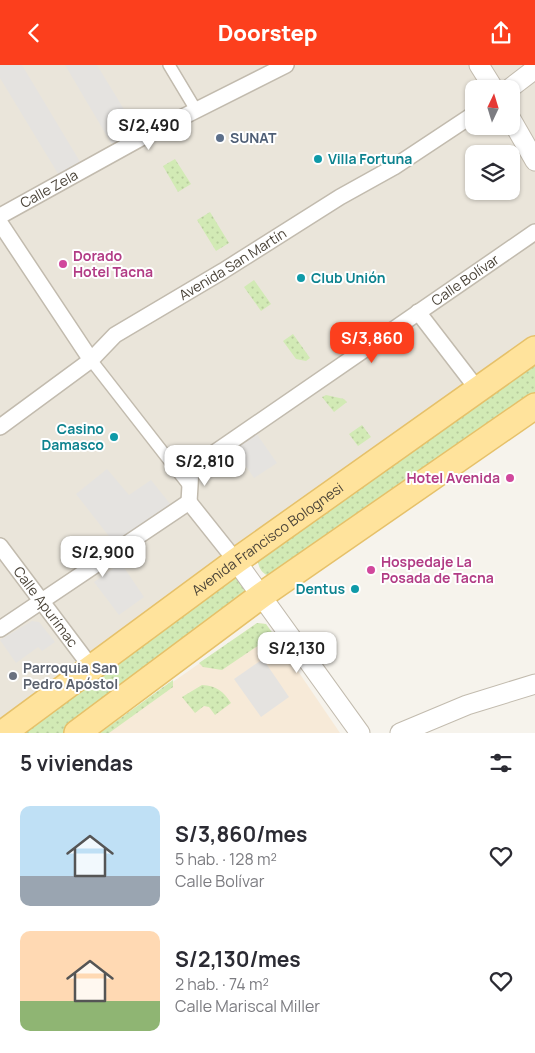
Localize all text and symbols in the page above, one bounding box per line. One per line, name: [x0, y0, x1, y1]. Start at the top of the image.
text: Doorstep: [218, 18, 317, 48]
icon: back: [20, 19, 48, 47]
icon: share: [487, 19, 515, 47]
north arrow: [465, 80, 520, 135]
map controls: [465, 80, 520, 200]
pin: S/2,490: [103, 109, 195, 151]
text: S/2,490: [118, 114, 180, 136]
place label: SUNAT: [230, 128, 277, 147]
marker: SUNAT: [214, 132, 226, 144]
button: layers: [465, 145, 520, 200]
place label: Villa Fortuna: [328, 149, 412, 168]
marker: Villa Fortuna: [312, 153, 324, 165]
street label: Calle Zela: [17, 165, 81, 212]
street label: Avenida San Martín: [175, 223, 290, 304]
place label: Dorado Hotel Tacna: [73, 246, 153, 281]
street label: Calle Bolívar: [427, 250, 503, 310]
marker: Dorado Hotel Tacna: [57, 258, 69, 270]
place label: Club Unión: [311, 268, 386, 287]
marker: Club Unión: [295, 272, 307, 284]
pin: S/3,860: [326, 321, 418, 364]
text: S/3,860: [341, 327, 403, 349]
place label: Casino Damasco: [41, 419, 104, 454]
marker: Casino Damasco: [108, 431, 120, 443]
pin: S/2,810: [159, 445, 251, 487]
text: S/2,810: [175, 450, 235, 472]
place label: Hotel Avenida: [407, 468, 500, 487]
marker: Hotel Avenida: [504, 472, 516, 484]
street label: Avenida Francisco Bolognesi: [188, 478, 347, 600]
pin: S/2,900: [57, 535, 149, 578]
text: S/2,900: [72, 541, 134, 563]
place label: Hospedaje La Posada de Tacna: [381, 552, 494, 587]
street label: Calle Apurímac: [9, 562, 83, 651]
marker: Hospedaje La Posada de Tacna: [365, 564, 377, 576]
place label: Dentus: [296, 579, 345, 598]
marker: Dentus: [349, 583, 361, 595]
pin: S/2,130: [251, 631, 343, 674]
text: S/2,130: [269, 637, 325, 659]
place label: Parroquia San Pedro Apóstol: [23, 658, 118, 693]
marker: Parroquia San Pedro Apóstol: [7, 670, 19, 682]
text: 5 viviendas: [20, 749, 133, 777]
icon: filters: [487, 749, 515, 777]
text: S/3,860/mes: [175, 820, 307, 848]
icon: home: [60, 826, 120, 886]
icon: heart: [487, 842, 515, 870]
text: 5 hab. · 128 m²: [175, 848, 277, 870]
text: Calle Bolívar: [175, 870, 264, 892]
text: S/2,130/mes: [175, 945, 301, 973]
icon: home: [60, 951, 120, 1011]
icon: heart: [487, 967, 515, 995]
text: 2 hab. · 74 m²: [175, 973, 269, 995]
text: Calle Mariscal Miller: [175, 995, 320, 1017]

